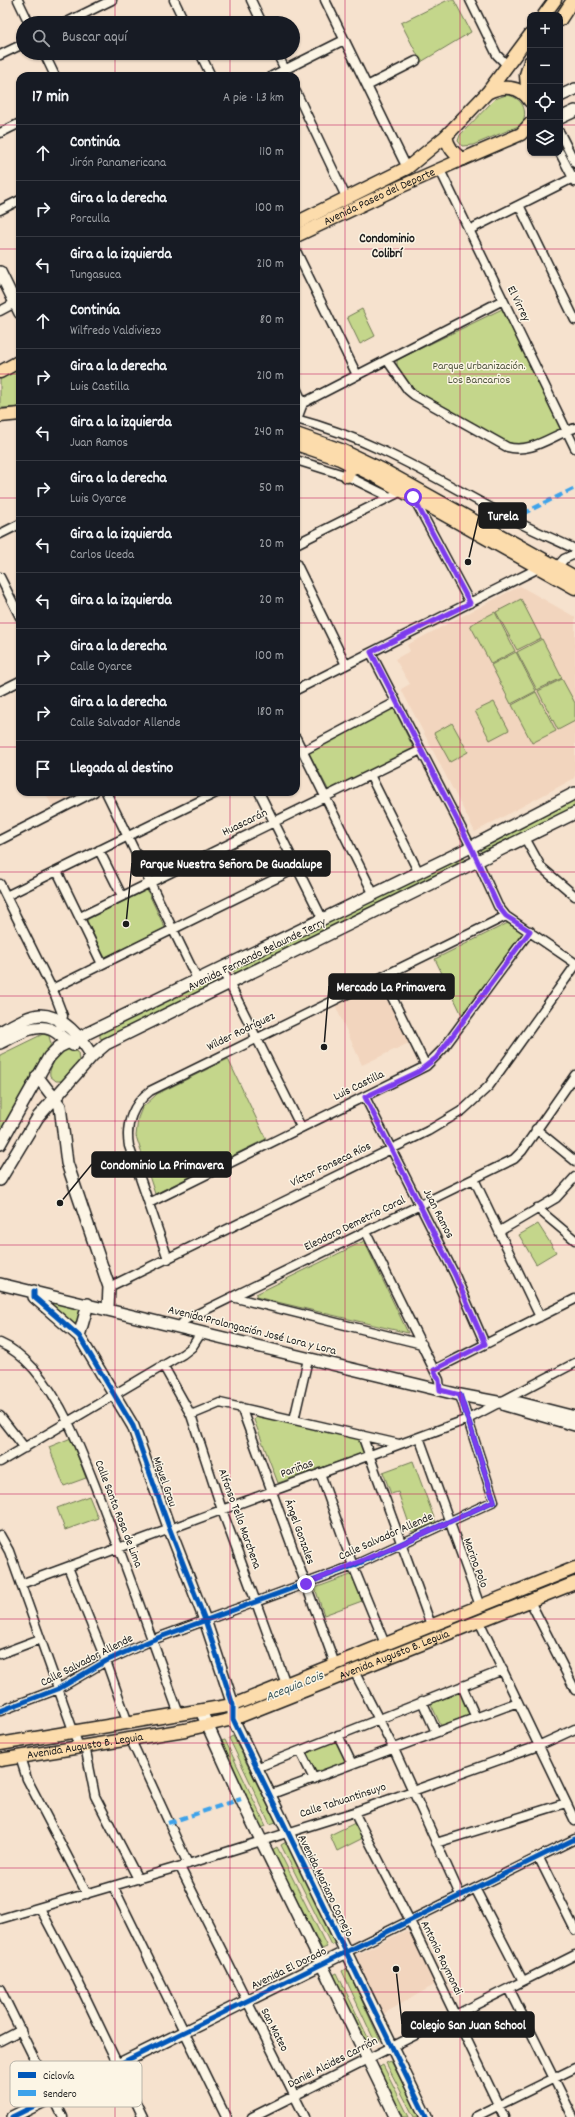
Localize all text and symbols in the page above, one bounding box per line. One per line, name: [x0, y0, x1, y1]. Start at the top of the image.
map controls: [527, 12, 563, 156]
button: +: [527, 12, 563, 48]
search box: [16, 16, 300, 60]
icon: search: [30, 27, 52, 49]
text: Buscar aquí: [62, 27, 127, 49]
button: −: [527, 48, 563, 84]
button: locate: [527, 84, 563, 120]
text: 17 min: [32, 86, 69, 110]
text: A pie · 1.3 km: [223, 89, 284, 108]
button: layers: [527, 120, 563, 156]
text: Continúa: [70, 132, 120, 154]
icon: ahead: [32, 142, 54, 164]
text: 110 m: [259, 143, 284, 162]
text: Jirón Panamericana: [70, 154, 166, 173]
street label: Avenida Paseo del Deporte: [321, 164, 438, 230]
text: Gira a la derecha: [70, 188, 167, 210]
icon: right: [32, 198, 54, 220]
text: 100 m: [255, 199, 284, 218]
text: Porculla: [70, 210, 110, 229]
district label: Condominio Colibrí: [359, 230, 415, 264]
text: Gira a la izquierda: [70, 244, 171, 266]
icon: left: [32, 254, 54, 276]
text: 210 m: [256, 255, 284, 274]
text: Tungasuca: [70, 266, 121, 285]
street label: El Virrey: [502, 283, 534, 326]
text: Continúa: [70, 300, 120, 322]
icon: ahead: [32, 310, 54, 332]
text: 80 m: [260, 311, 284, 330]
text: Wilfredo Valdiviezo: [70, 322, 161, 341]
text: Gira a la derecha: [70, 356, 167, 378]
park label: Parque Urbanización. Los Bancarios: [433, 358, 525, 389]
icon: right: [32, 366, 54, 388]
text: 210 m: [256, 367, 284, 386]
text: Luis Castilla: [70, 378, 129, 397]
text: Gira a la izquierda: [70, 412, 171, 434]
icon: left: [32, 422, 54, 444]
text: 240 m: [254, 423, 284, 442]
text: Juan Ramos: [70, 434, 128, 453]
text: Gira a la derecha: [70, 468, 167, 490]
icon: right: [32, 478, 54, 500]
text: 50 m: [259, 479, 284, 498]
route start: [404, 488, 422, 506]
text: Luis Oyarce: [70, 490, 126, 509]
callout: Turela: [479, 503, 526, 528]
text: Turela: [488, 508, 519, 527]
text: Gira a la izquierda: [70, 524, 171, 546]
icon: left: [32, 534, 54, 556]
text: 20 m: [259, 535, 284, 554]
text: Carlos Uceda: [70, 546, 134, 565]
icon: left: [32, 590, 54, 612]
text: Gira a la izquierda: [70, 590, 171, 612]
text: 20 m: [259, 591, 284, 610]
text: Gira a la derecha: [70, 636, 167, 658]
icon: right: [32, 646, 54, 668]
text: 100 m: [255, 647, 284, 666]
text: Calle Oyarce: [70, 658, 132, 677]
text: Gira a la derecha: [70, 692, 167, 714]
icon: right: [32, 702, 54, 724]
text: 180 m: [257, 703, 284, 722]
text: Calle Salvador Allende: [70, 714, 180, 733]
icon: arrive: [32, 758, 54, 780]
text: Llegada al destino: [70, 758, 173, 780]
street label: Huascarán: [220, 805, 271, 841]
callout: Parque Nuestra Señora De Guadalupe: [132, 851, 330, 876]
text: Parque Nuestra Señora De Guadalupe: [140, 856, 322, 875]
street label: Avenida Fernando Belaunde Terry: [185, 914, 330, 996]
callout: Mercado La Primavera: [329, 974, 454, 999]
text: Mercado La Primavera: [337, 979, 446, 998]
street label: Wilder Rodríguez: [204, 1008, 278, 1056]
street label: Luis Castilla: [331, 1066, 388, 1106]
street label: Víctor Fonseca Ríos: [288, 1138, 374, 1192]
callout: Condominio La Primavera: [92, 1152, 231, 1177]
text: Condominio La Primavera: [100, 1157, 224, 1176]
street label: Juan Ramos: [418, 1186, 458, 1242]
street label: Eleodoro Demetrio Coral: [301, 1192, 409, 1256]
street label: Avenida Prolongación José Lora y Lora: [166, 1302, 338, 1360]
street label: Miguel Grau: [148, 1455, 180, 1509]
street label: Pariñas: [278, 1455, 316, 1483]
street label: Calle Santa Rosa de Lima: [90, 1458, 146, 1571]
street label: Alfonso Tello Marchena: [213, 1467, 265, 1572]
street label: Ángel Gonzales: [279, 1497, 319, 1567]
street label: Calle Salvador Allende: [336, 1509, 436, 1565]
street label: Marino Polo: [458, 1536, 492, 1590]
route end: [297, 1575, 315, 1593]
street label: Avenida Augusto B. Leguia: [336, 1625, 452, 1685]
street label: Calle Salvador Allende: [38, 1630, 136, 1692]
water label: Acequia Cois: [263, 1667, 327, 1707]
street label: Avenida Augusto B. Leguia: [26, 1728, 145, 1764]
street label: Calle Tahuantinsuyo: [297, 1779, 389, 1823]
street label: Avenida Mariano Cornejo: [293, 1832, 357, 1940]
street label: Antonio Raymondi: [416, 1918, 466, 1998]
street label: Avenida El Dorado: [248, 1943, 330, 1995]
street label: San Mateo: [256, 2005, 292, 2055]
callout: Colegio San Juan School: [402, 2012, 534, 2037]
text: Colegio San Juan School: [410, 2017, 527, 2036]
street label: Daniel Alcides Carrión: [285, 2033, 381, 2093]
legend: [10, 2061, 142, 2107]
text: Ciclovía: [43, 2069, 75, 2085]
text: Sendero: [43, 2087, 77, 2103]

